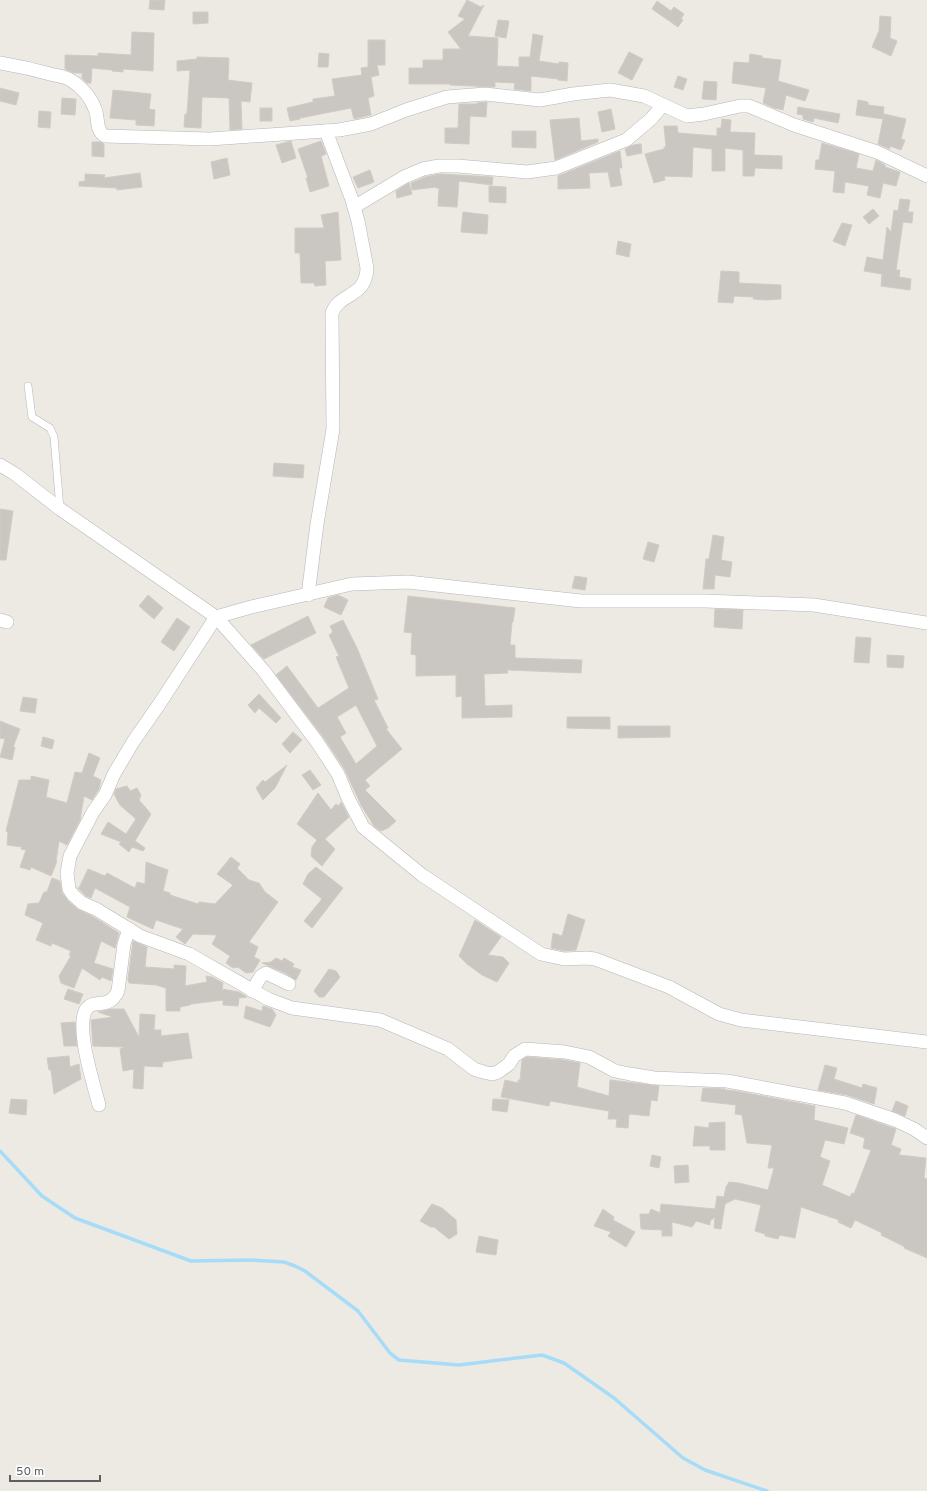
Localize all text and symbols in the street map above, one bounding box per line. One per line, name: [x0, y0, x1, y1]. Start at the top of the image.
scale bar: [10, 1457, 100, 1483]
text: 50 m: [16, 1464, 44, 1480]

